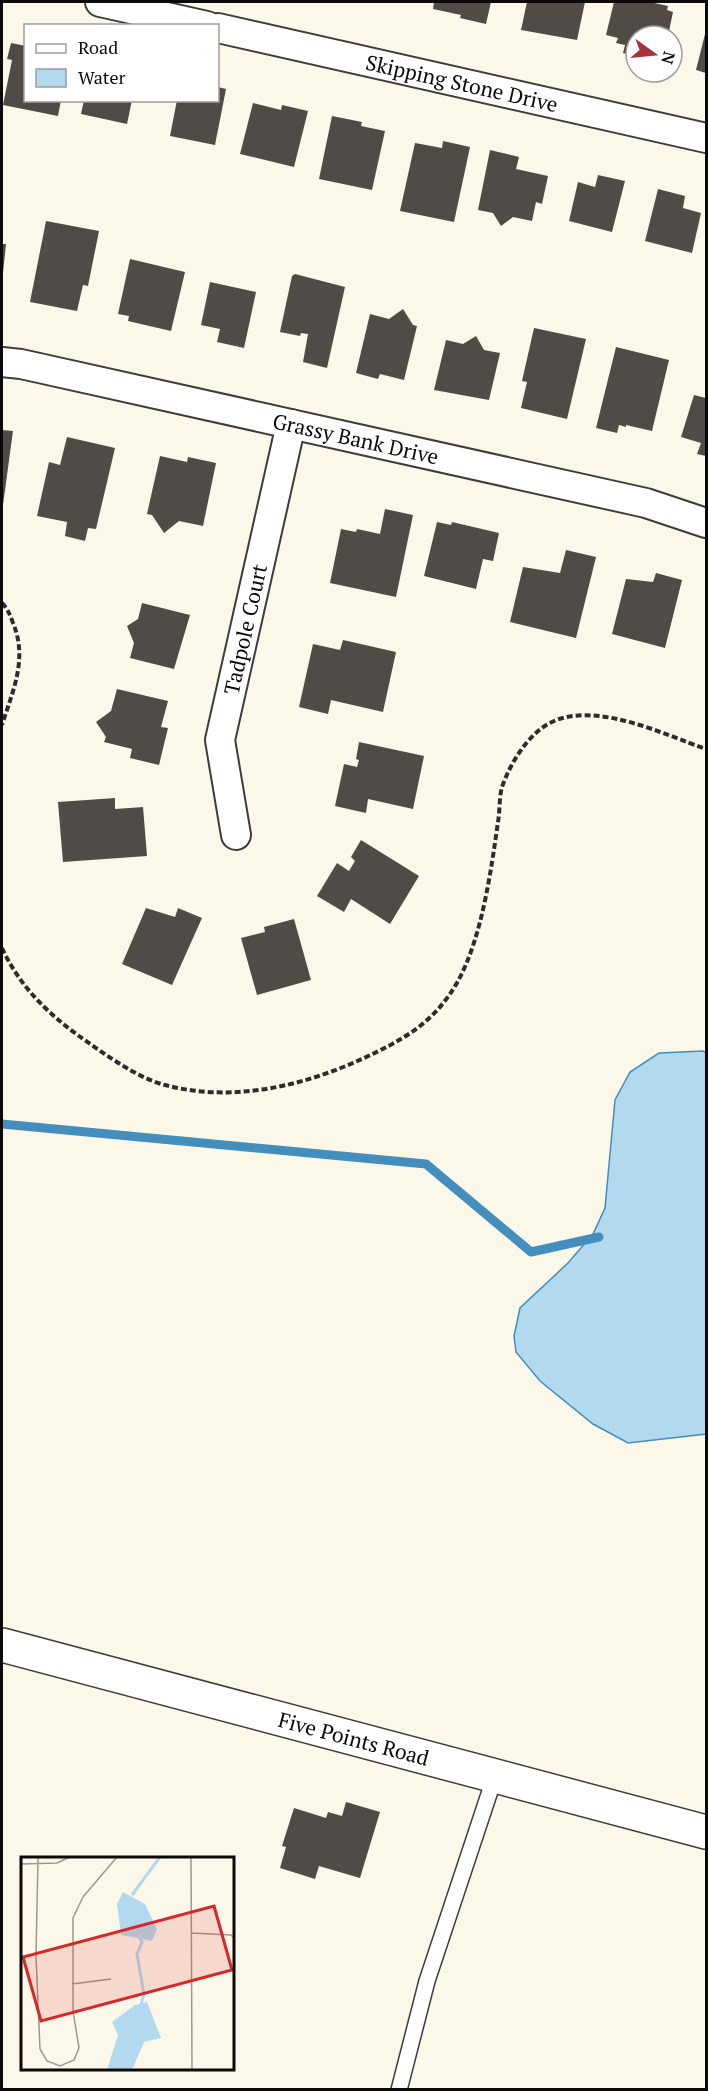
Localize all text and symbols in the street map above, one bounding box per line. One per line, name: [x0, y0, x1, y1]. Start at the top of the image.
legend: [24, 24, 219, 102]
north arrow: [624, 24, 684, 84]
text: Road: [78, 35, 118, 59]
street label: Skipping Stone Drive: [363, 48, 561, 118]
text: N: [656, 49, 681, 67]
text: Water: [78, 65, 125, 89]
street label: Grassy Bank Drive: [270, 406, 441, 470]
street label: Tadpole Court: [217, 561, 273, 697]
street label: Five Points Road: [275, 1705, 433, 1772]
inset map: [21, 1857, 234, 2070]

